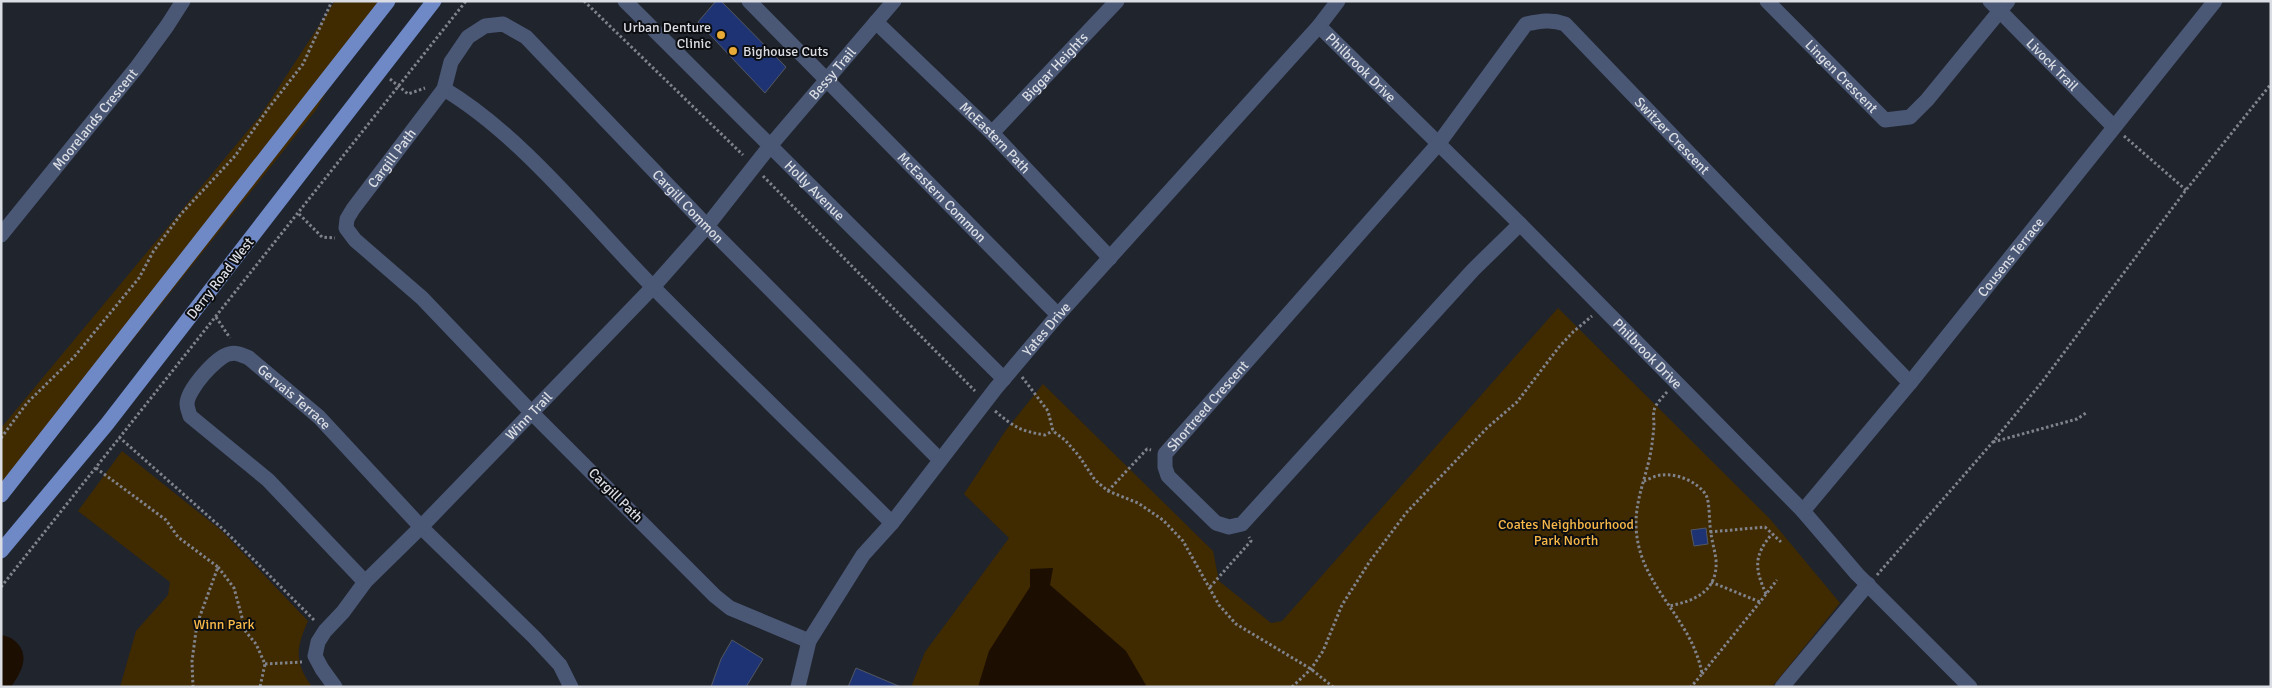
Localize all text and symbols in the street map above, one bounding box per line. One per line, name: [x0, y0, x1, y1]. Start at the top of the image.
place label: Urban Denture Clinic: [623, 19, 711, 52]
marker: Urban Denture Clinic: [715, 29, 727, 41]
street label: Biggar Heights: [1018, 29, 1092, 105]
street label: Philbrook Drive: [1322, 29, 1399, 106]
street label: Livock Trail: [2022, 35, 2082, 95]
street label: Lingen Crescent: [1801, 36, 1881, 117]
place label: Bighouse Cuts: [743, 43, 829, 60]
street label: Bessy Trail: [805, 44, 860, 103]
marker: Bighouse Cuts: [727, 45, 739, 57]
street label: Moorelands Crescent: [49, 65, 141, 174]
street label: Switzer Crescent: [1631, 94, 1713, 178]
street label: McEastern Path: [956, 99, 1034, 177]
street label: Cargill Path: [364, 125, 420, 191]
street label: McEastern Common: [894, 149, 990, 246]
street label: Holly Avenue: [781, 157, 848, 224]
street label: Cargill Common: [649, 166, 727, 247]
street label: Cousens Terrace: [1974, 214, 2048, 301]
street label: Derry Road West: [183, 234, 258, 322]
street label: Yates Drive: [1019, 299, 1074, 360]
street label: Philbrook Drive: [1609, 315, 1686, 392]
street label: Shortreed Crescent: [1163, 357, 1252, 455]
street label: Gervais Terrace: [254, 361, 334, 433]
street label: Winn Trail: [502, 388, 556, 444]
street label: Cargill Path: [585, 465, 646, 526]
park label: Coates Neighbourhood Park North: [1498, 516, 1634, 549]
park label: Winn Park: [194, 616, 254, 633]

